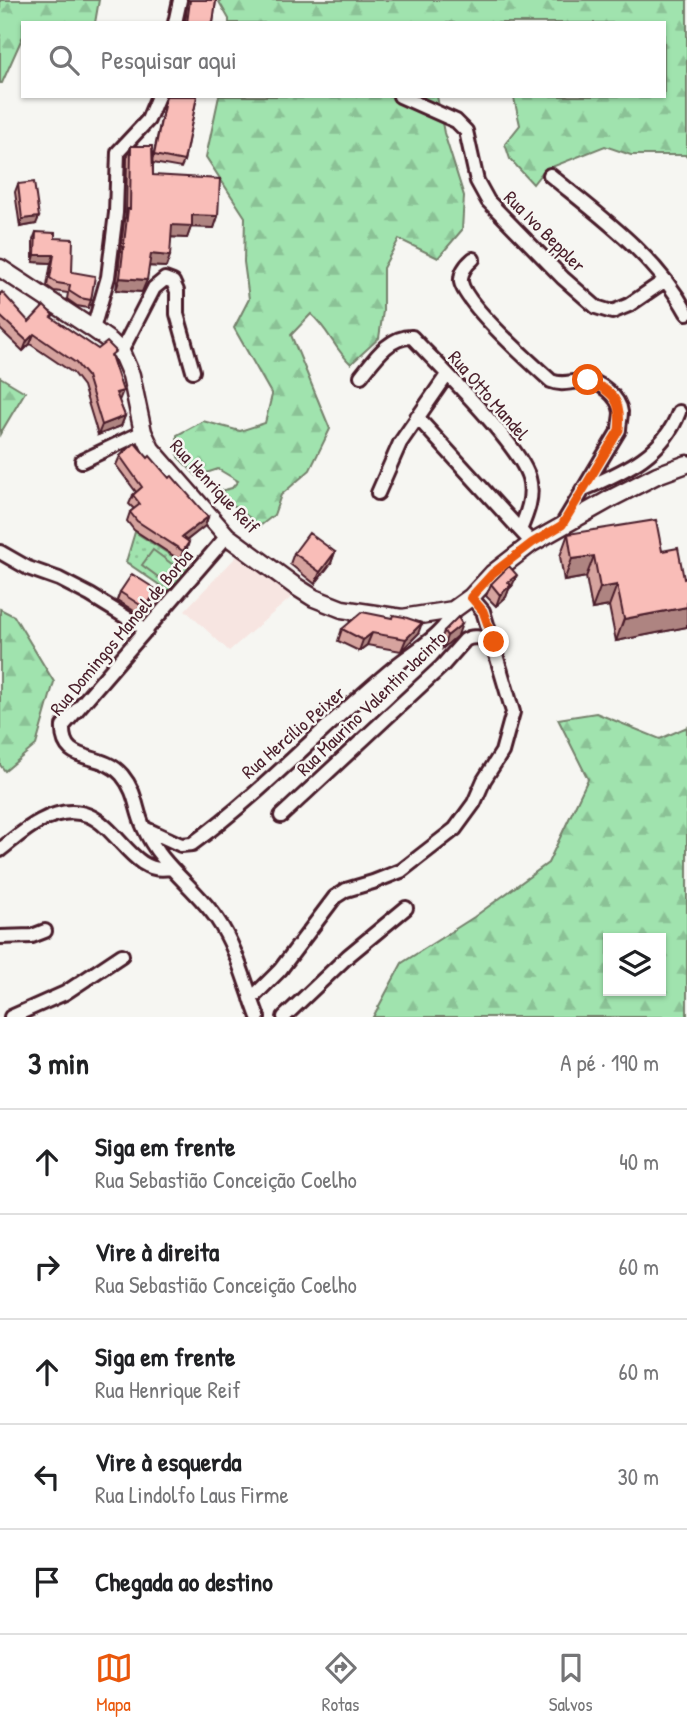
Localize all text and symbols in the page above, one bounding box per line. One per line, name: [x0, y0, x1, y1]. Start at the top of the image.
search box: [21, 21, 666, 98]
icon: search: [45, 41, 83, 79]
text: Pesquisar aqui: [101, 42, 237, 77]
street label: Rua Ivo Beppler: [498, 184, 592, 278]
street label: Rua Otto Mandel: [443, 345, 536, 446]
route start: [572, 364, 603, 395]
street label: Rua Henrique Reif: [164, 433, 266, 539]
street label: Rua Domingos Manoel de Borba: [44, 543, 199, 721]
street label: Rua Maurino Valentin Jacinto: [291, 624, 452, 781]
route end: [478, 626, 509, 657]
street label: Rua Hercílio Peixer: [236, 679, 351, 784]
map controls: [603, 933, 666, 996]
button: layers: [603, 933, 666, 996]
text: 3 min: [28, 1043, 89, 1083]
text: A pé · 190 m: [560, 1047, 659, 1078]
text: Siga em frente: [95, 1129, 235, 1164]
icon: ahead: [28, 1143, 66, 1181]
text: 40 m: [619, 1146, 659, 1177]
text: Rua Sebastião Conceição Coelho: [95, 1164, 357, 1195]
text: Vire à direita: [95, 1234, 219, 1269]
icon: right: [28, 1248, 66, 1286]
text: 60 m: [619, 1251, 659, 1282]
text: Rua Sebastião Conceição Coelho: [95, 1269, 357, 1300]
text: Siga em frente: [95, 1339, 235, 1374]
icon: ahead: [28, 1353, 66, 1391]
text: 60 m: [619, 1356, 659, 1387]
text: Rua Henrique Reif: [95, 1374, 241, 1405]
text: Vire à esquerda: [95, 1444, 241, 1479]
icon: left: [28, 1458, 66, 1496]
text: 30 m: [617, 1461, 659, 1492]
text: Rua Lindolfo Laus Firme: [95, 1479, 289, 1510]
icon: arrive: [28, 1563, 66, 1601]
text: Chegada ao destino: [95, 1564, 273, 1599]
tab: Mapa: [95, 1649, 133, 1717]
tab: Rotas: [322, 1649, 360, 1717]
tab: Salvos: [549, 1649, 592, 1717]

